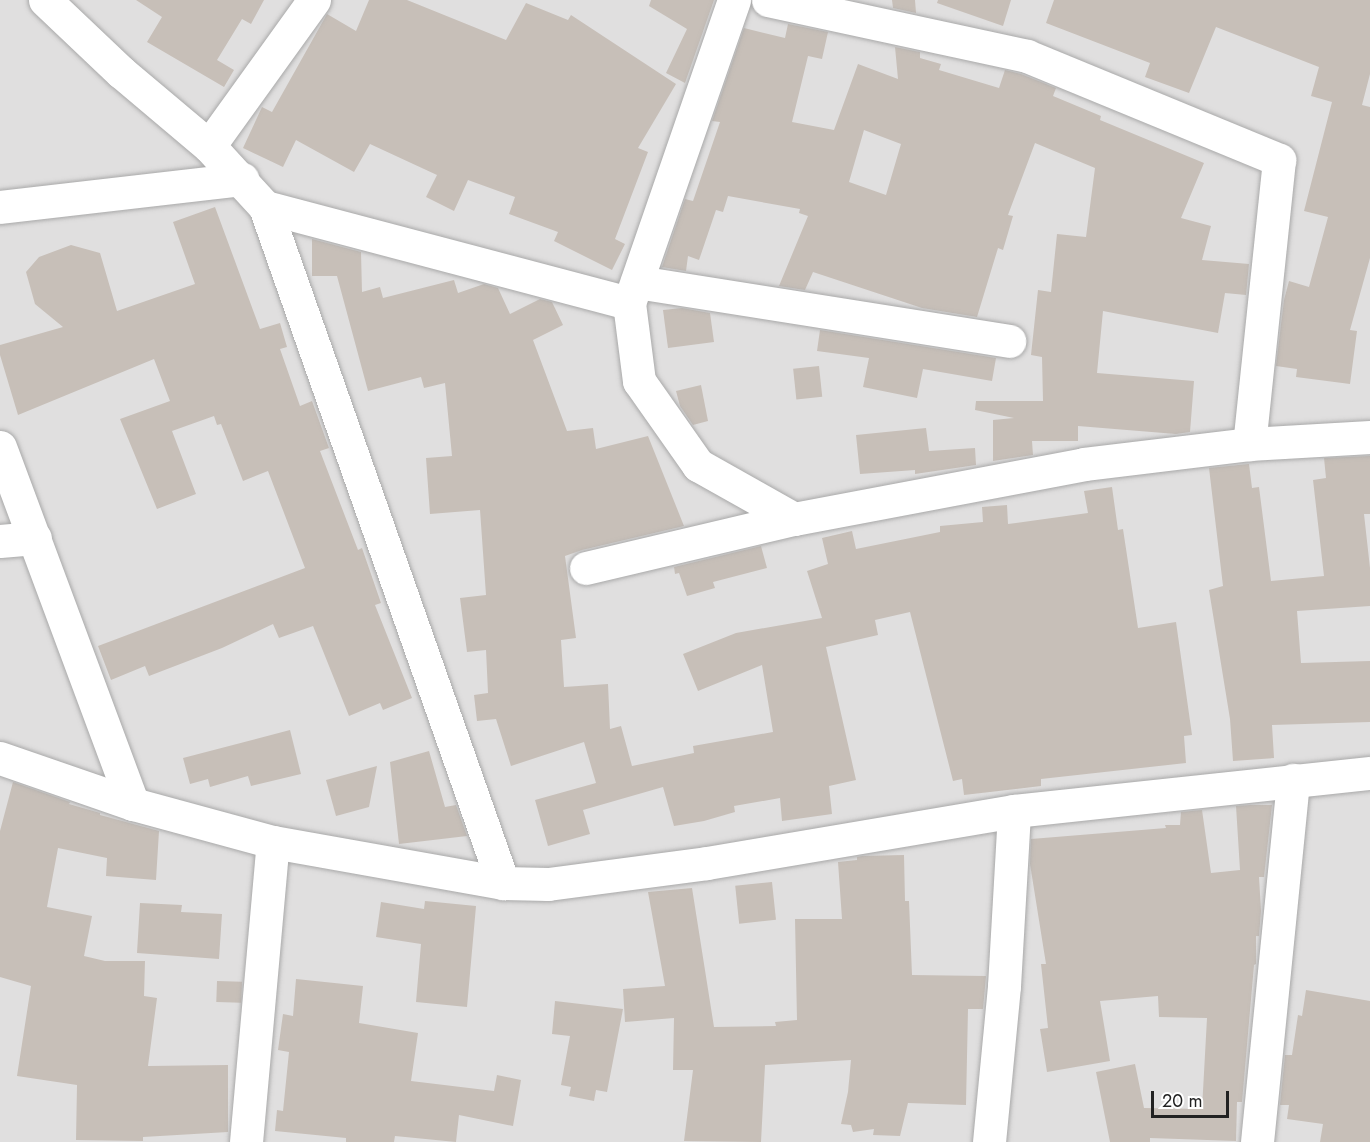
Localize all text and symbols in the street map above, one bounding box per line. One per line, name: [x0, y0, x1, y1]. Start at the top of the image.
scale bar: [1154, 1079, 1232, 1117]
text: 20 m: [1162, 1088, 1202, 1114]

